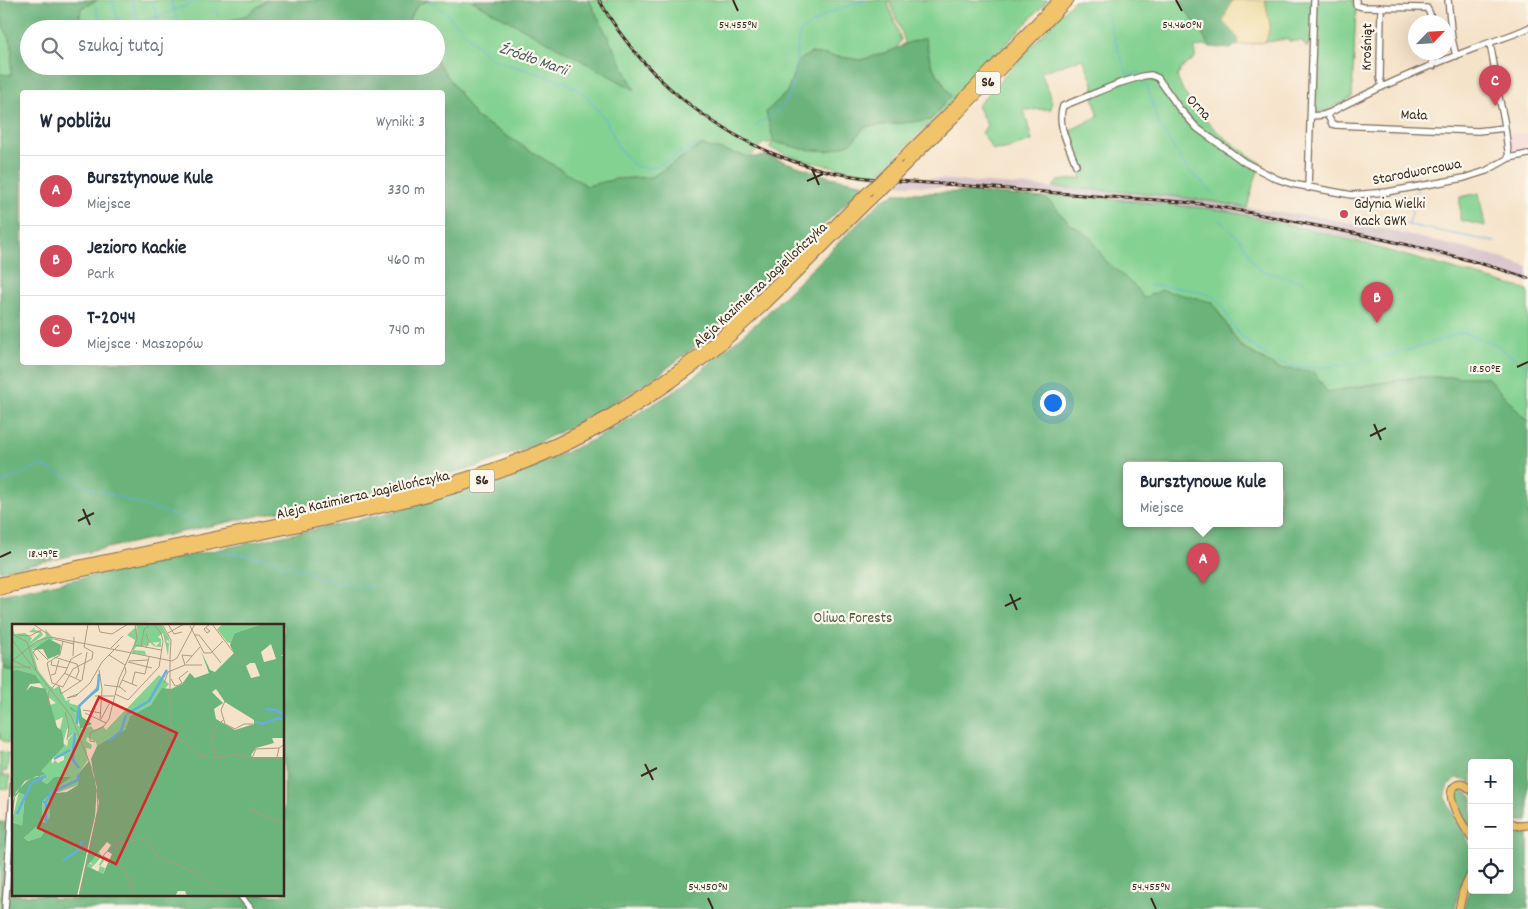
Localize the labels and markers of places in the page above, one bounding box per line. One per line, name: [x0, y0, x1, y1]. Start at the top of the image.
pin: C: [1479, 65, 1511, 106]
place label: Gdynia Wielki Kack GWK: [1354, 194, 1426, 233]
marker: Gdynia Wielki Kack GWK: [1338, 208, 1350, 220]
pin: B: [1361, 282, 1393, 323]
pin: A: [1187, 543, 1219, 584]

